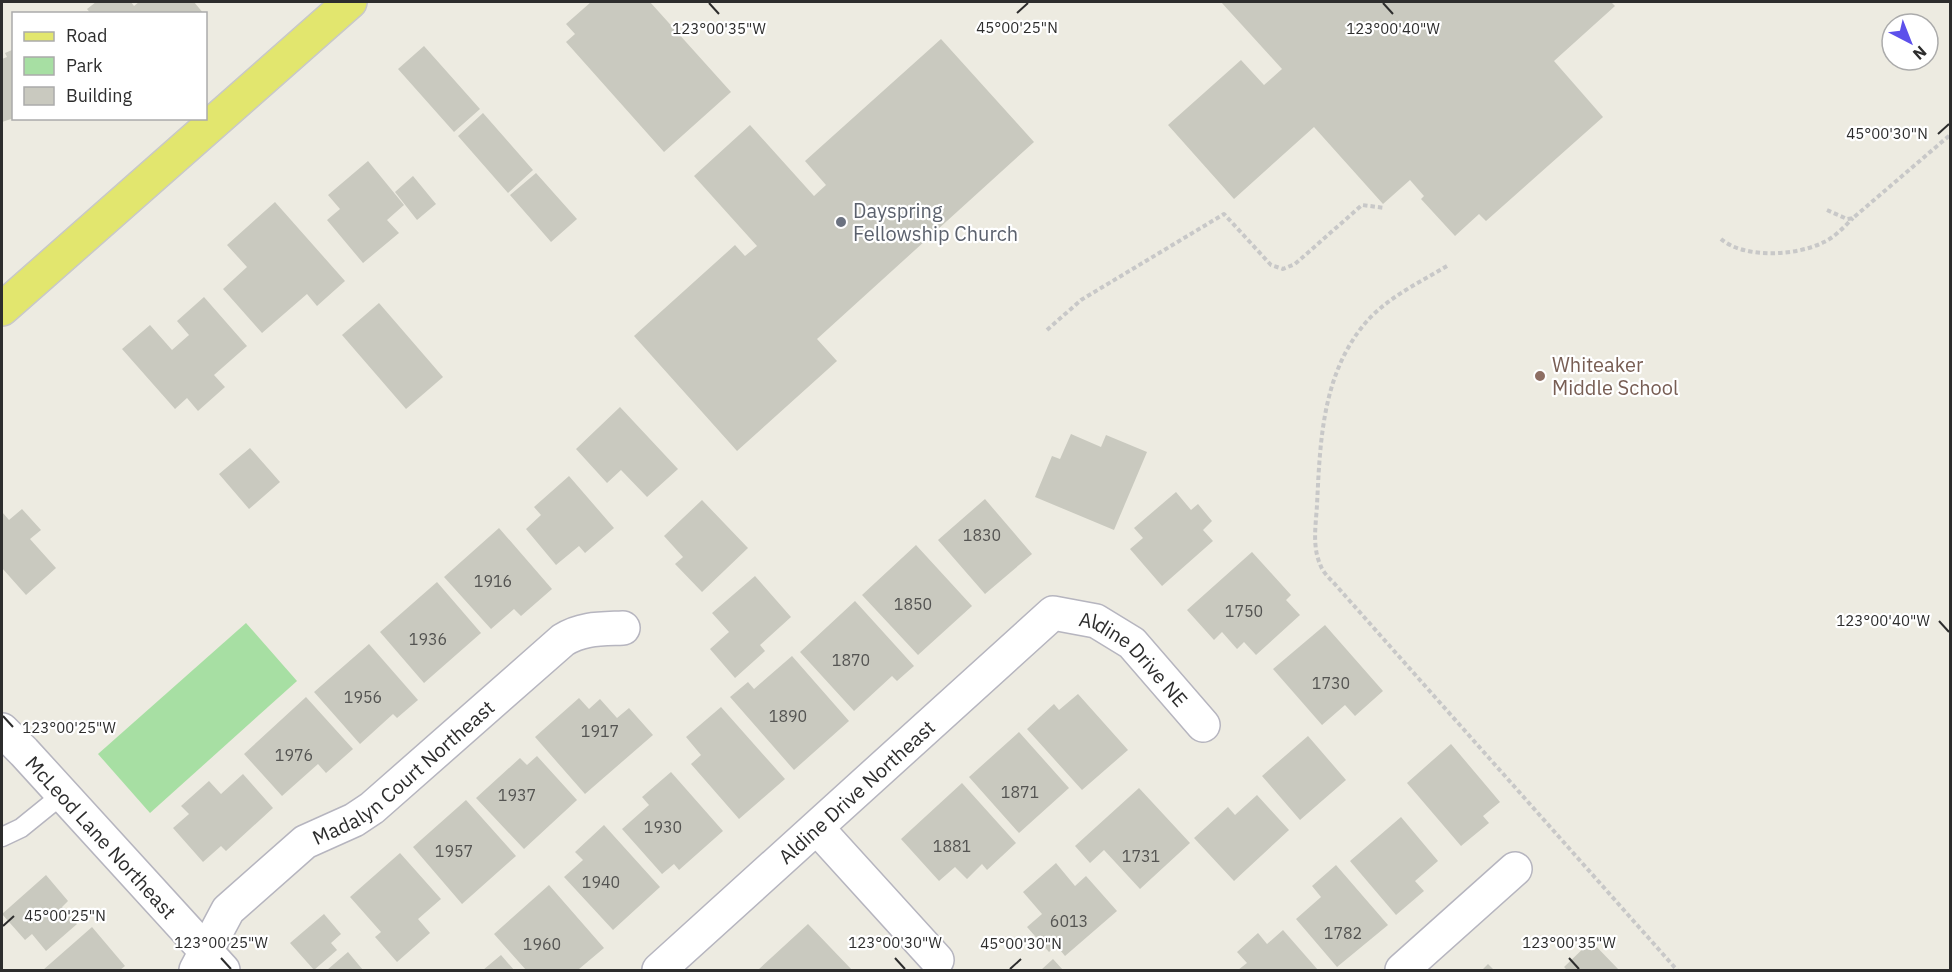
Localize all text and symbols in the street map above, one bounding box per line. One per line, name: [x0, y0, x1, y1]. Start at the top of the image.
legend: [12, 12, 207, 120]
north arrow: [1880, 12, 1940, 72]
text: 45°00'25"N: [976, 18, 1058, 37]
text: 123°00'35"W: [672, 19, 766, 38]
text: 123°00'40"W: [1346, 19, 1440, 38]
text: Road: [66, 24, 107, 47]
text: N: [1909, 42, 1931, 64]
text: Park: [66, 54, 103, 77]
text: Building: [66, 84, 133, 107]
text: 45°00'30"N: [1846, 124, 1928, 143]
place label: Dayspring Fellowship Church: [853, 197, 1018, 247]
marker: Dayspring Fellowship Church: [834, 215, 848, 229]
place label: Whiteaker Middle School: [1552, 351, 1678, 401]
marker: Whiteaker Middle School: [1533, 369, 1547, 383]
house number: 1830: [963, 525, 1001, 545]
house number: 1916: [474, 571, 512, 591]
house number: 1850: [894, 594, 932, 614]
house number: 1750: [1225, 601, 1263, 621]
street label: Aldine Drive NE: [1077, 605, 1194, 712]
text: 123°00'40"W: [1836, 611, 1930, 630]
house number: 1936: [409, 629, 447, 649]
house number: 1870: [832, 650, 870, 670]
house number: 1730: [1312, 673, 1350, 693]
house number: 1956: [344, 687, 382, 707]
street label: Madalyn Court Northeast: [308, 693, 500, 851]
house number: 1890: [769, 706, 807, 726]
street label: Aldine Drive Northeast: [772, 713, 940, 869]
text: 123°00'25"W: [22, 718, 116, 737]
house number: 1917: [581, 721, 619, 741]
house number: 1976: [275, 745, 313, 765]
street label: McLeod Lane Northeast: [20, 749, 183, 924]
house number: 1871: [1001, 782, 1039, 802]
house number: 1937: [498, 785, 536, 805]
house number: 1930: [644, 817, 682, 837]
house number: 1881: [933, 836, 971, 856]
house number: 1957: [435, 841, 473, 861]
house number: 1731: [1122, 846, 1160, 866]
house number: 1940: [582, 872, 620, 892]
text: 45°00'25"N: [24, 906, 106, 925]
house number: 6013: [1050, 911, 1088, 931]
house number: 1782: [1324, 923, 1362, 943]
text: 123°00'25"W: [174, 933, 268, 952]
text: 123°00'30"W: [848, 933, 942, 952]
text: 123°00'35"W: [1522, 933, 1616, 952]
house number: 1960: [523, 934, 561, 954]
text: 45°00'30"N: [980, 934, 1062, 953]

